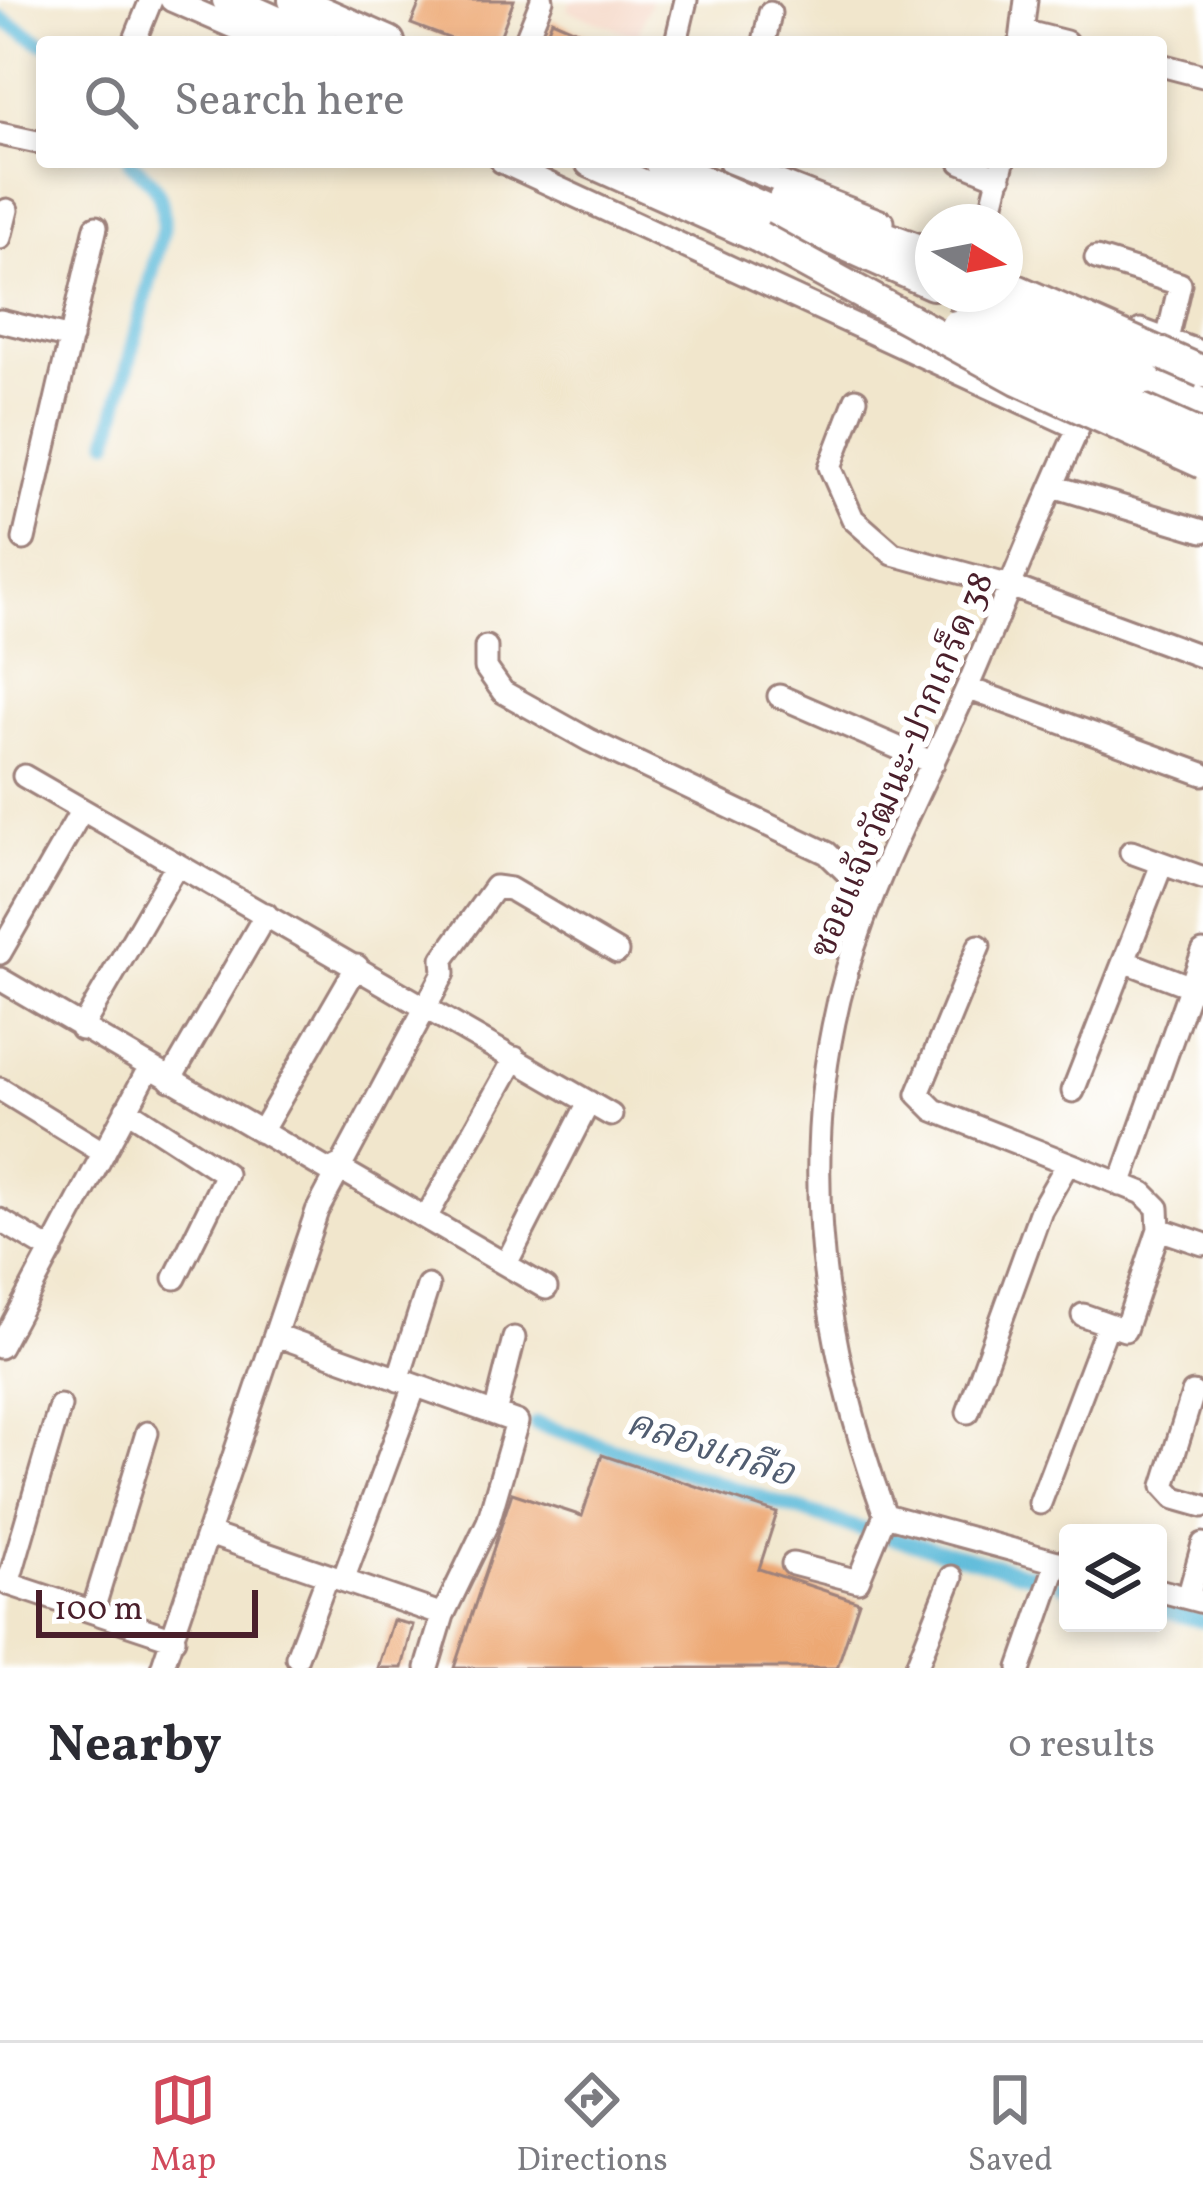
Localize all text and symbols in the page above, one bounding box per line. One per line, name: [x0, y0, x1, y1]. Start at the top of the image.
search box: [36, 36, 1167, 168]
icon: search: [78, 69, 144, 135]
text: Search here: [174, 71, 405, 134]
north arrow: [915, 204, 1023, 312]
street label: ซอยแจ้งวัฒนะ-ปากเกร็ด 38: [799, 565, 1008, 967]
water label: คลองเกลือ: [619, 1397, 802, 1503]
map controls: [1059, 1524, 1167, 1632]
button: layers: [1059, 1524, 1167, 1632]
scale bar: [36, 1584, 258, 1637]
text: 100 m: [54, 1588, 143, 1634]
text: Nearby: [48, 1711, 222, 1782]
text: 0 results: [1008, 1719, 1155, 1773]
tab: Map: [150, 2067, 216, 2185]
tab: Directions: [516, 2067, 668, 2185]
tab: Saved: [968, 2067, 1053, 2185]

